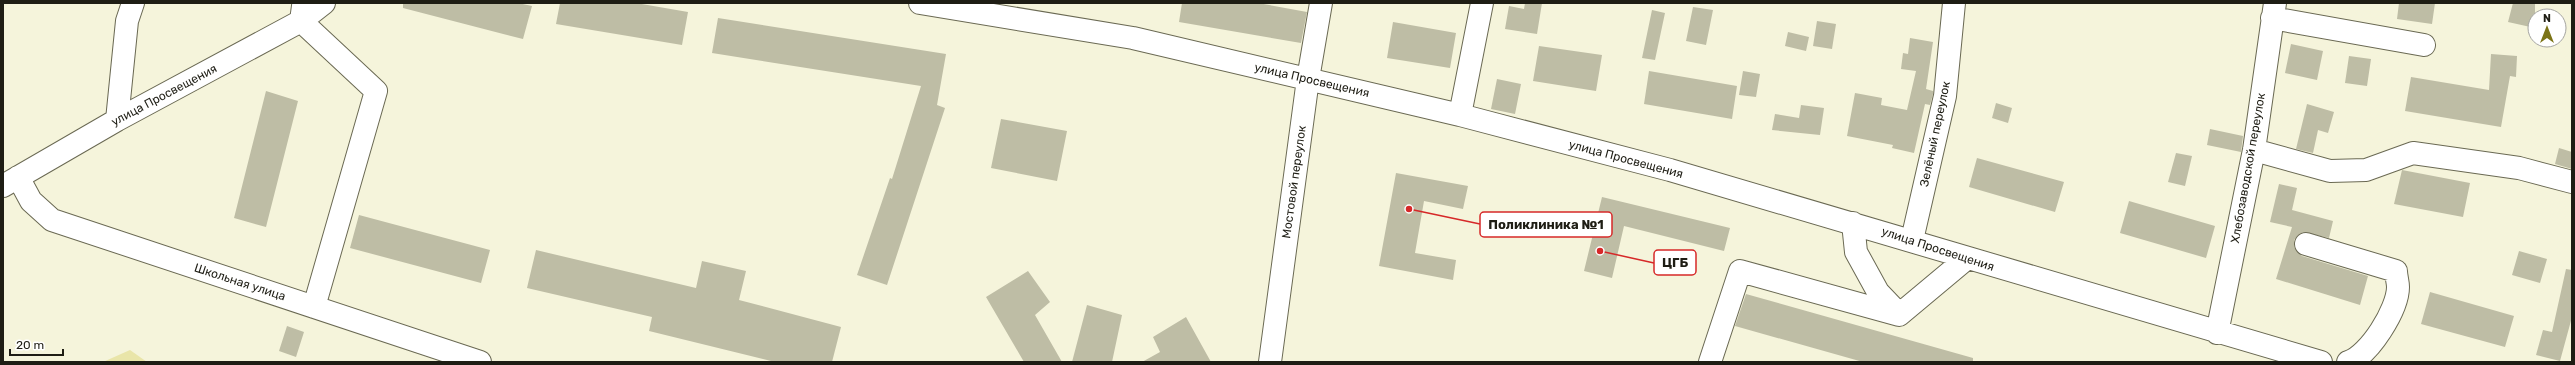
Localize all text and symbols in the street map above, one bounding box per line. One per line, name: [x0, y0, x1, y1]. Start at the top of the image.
north arrow: [2527, 8, 2567, 48]
text: N: [2543, 12, 2551, 25]
street label: улица Просвещения: [1253, 60, 1371, 100]
street label: улица Просвещения: [109, 61, 219, 129]
street label: Зелёный переулок: [1917, 79, 1953, 188]
street label: Хлебозаводской переулок: [2228, 91, 2268, 244]
street label: Мостовой переулок: [1279, 124, 1309, 239]
street label: улица Просвещения: [1567, 137, 1685, 181]
callout: Поликлиника №1: [1480, 212, 1612, 237]
text: Поликлиника №1: [1488, 217, 1604, 232]
street label: улица Просвещения: [1880, 224, 1996, 274]
callout: ЦГБ: [1654, 250, 1696, 275]
text: ЦГБ: [1662, 255, 1688, 270]
street label: Школьная улица: [193, 261, 287, 303]
scale bar: [10, 331, 63, 357]
text: 20 m: [16, 338, 44, 352]

